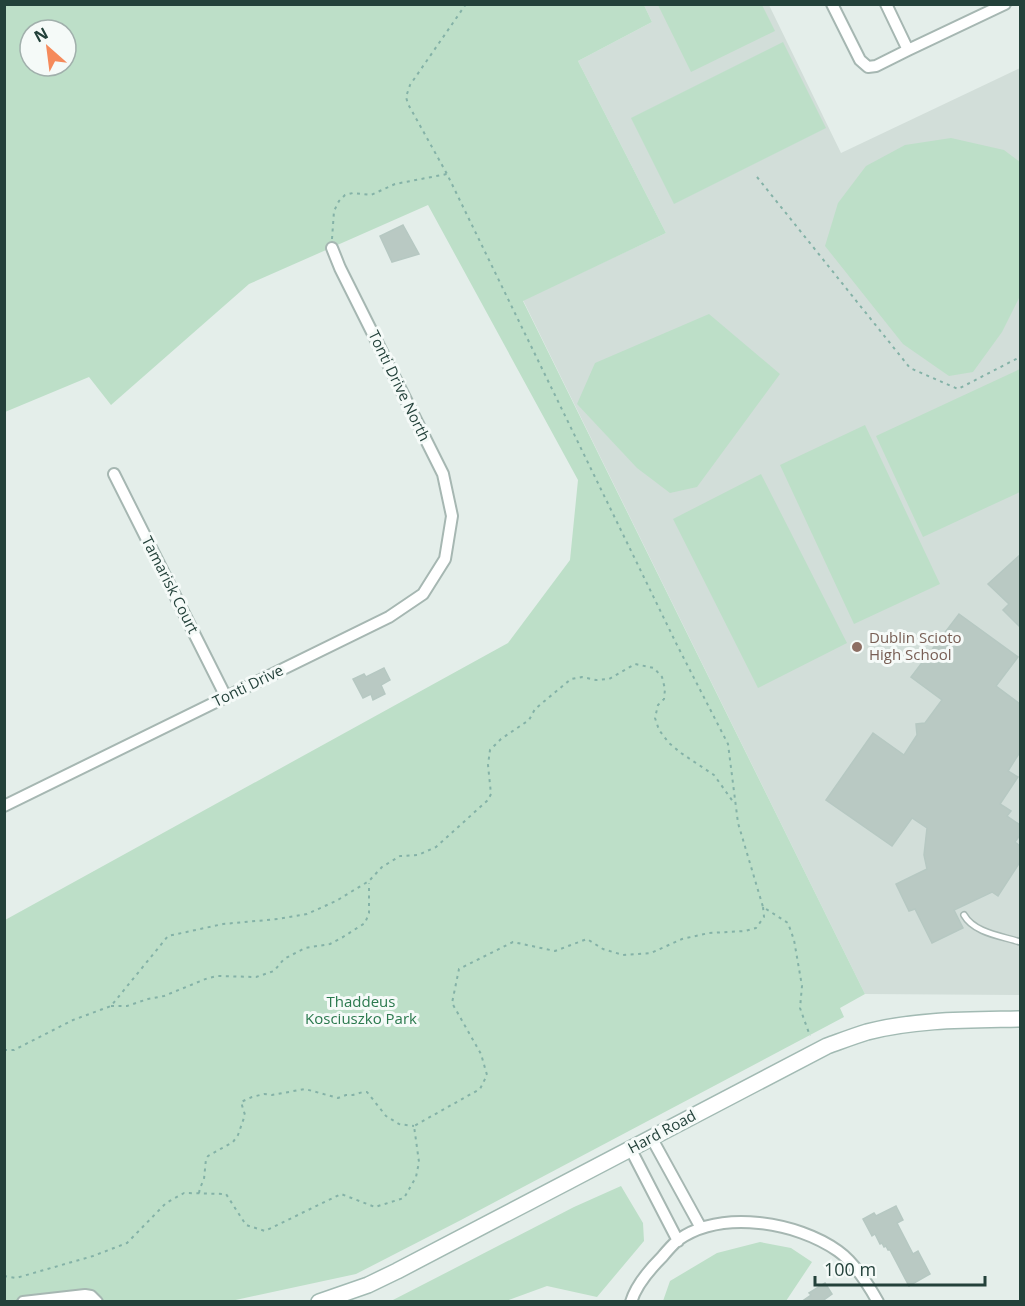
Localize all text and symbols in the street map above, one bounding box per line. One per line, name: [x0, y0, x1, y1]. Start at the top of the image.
north arrow: [18, 18, 78, 78]
text: N: [30, 22, 52, 48]
street label: Tonti Drive North: [364, 327, 435, 444]
street label: Tamarisk Court: [138, 532, 204, 637]
place label: Dublin Scioto High School: [869, 627, 962, 664]
marker: Dublin Scioto High School: [850, 640, 864, 654]
street label: Tonti Drive: [209, 659, 286, 711]
park label: Thaddeus Kosciuszko Park: [305, 991, 417, 1028]
street label: Hard Road: [624, 1105, 699, 1157]
scale bar: [815, 1249, 984, 1287]
text: 100 m: [824, 1257, 876, 1281]

